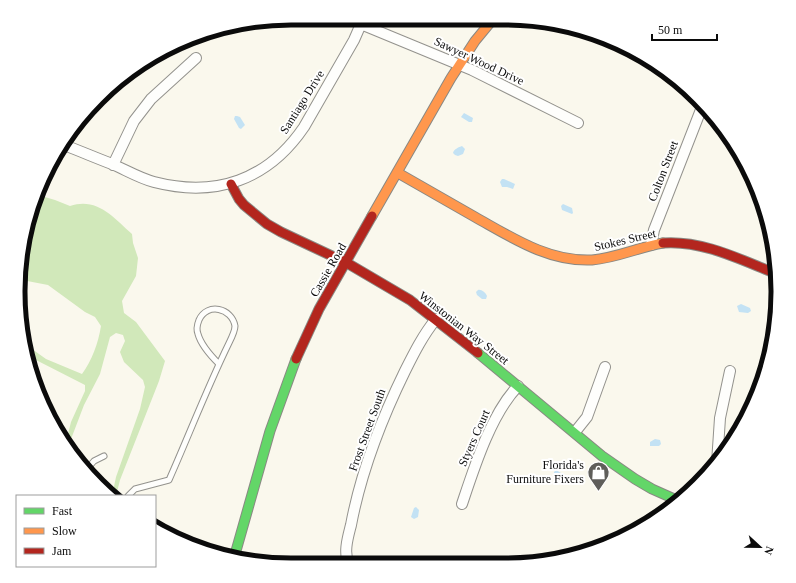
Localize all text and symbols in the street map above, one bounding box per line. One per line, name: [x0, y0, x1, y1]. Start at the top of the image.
scale bar: [652, 16, 717, 42]
text: 50 m: [658, 23, 683, 37]
street label: Sawyer Wood Drive: [432, 34, 526, 88]
street label: Santiago Drive: [277, 68, 327, 136]
street label: Colton Street: [645, 138, 681, 203]
street label: Stokes Street: [593, 226, 658, 254]
street label: Cassie Road: [307, 241, 349, 299]
street label: Winstonian Way Street: [416, 289, 512, 368]
street label: Frost Street South: [346, 387, 388, 473]
street label: Styers Court: [455, 407, 493, 468]
place label: Florida's Furniture Fixers: [506, 458, 584, 486]
shop icon: Florida's Furniture Fixers: [586, 459, 612, 492]
legend: [16, 495, 156, 567]
text: Fast: [52, 504, 73, 518]
text: Slow: [52, 524, 77, 538]
north arrow: [740, 527, 780, 567]
text: Jam: [52, 544, 72, 558]
text: N: [762, 545, 776, 557]

